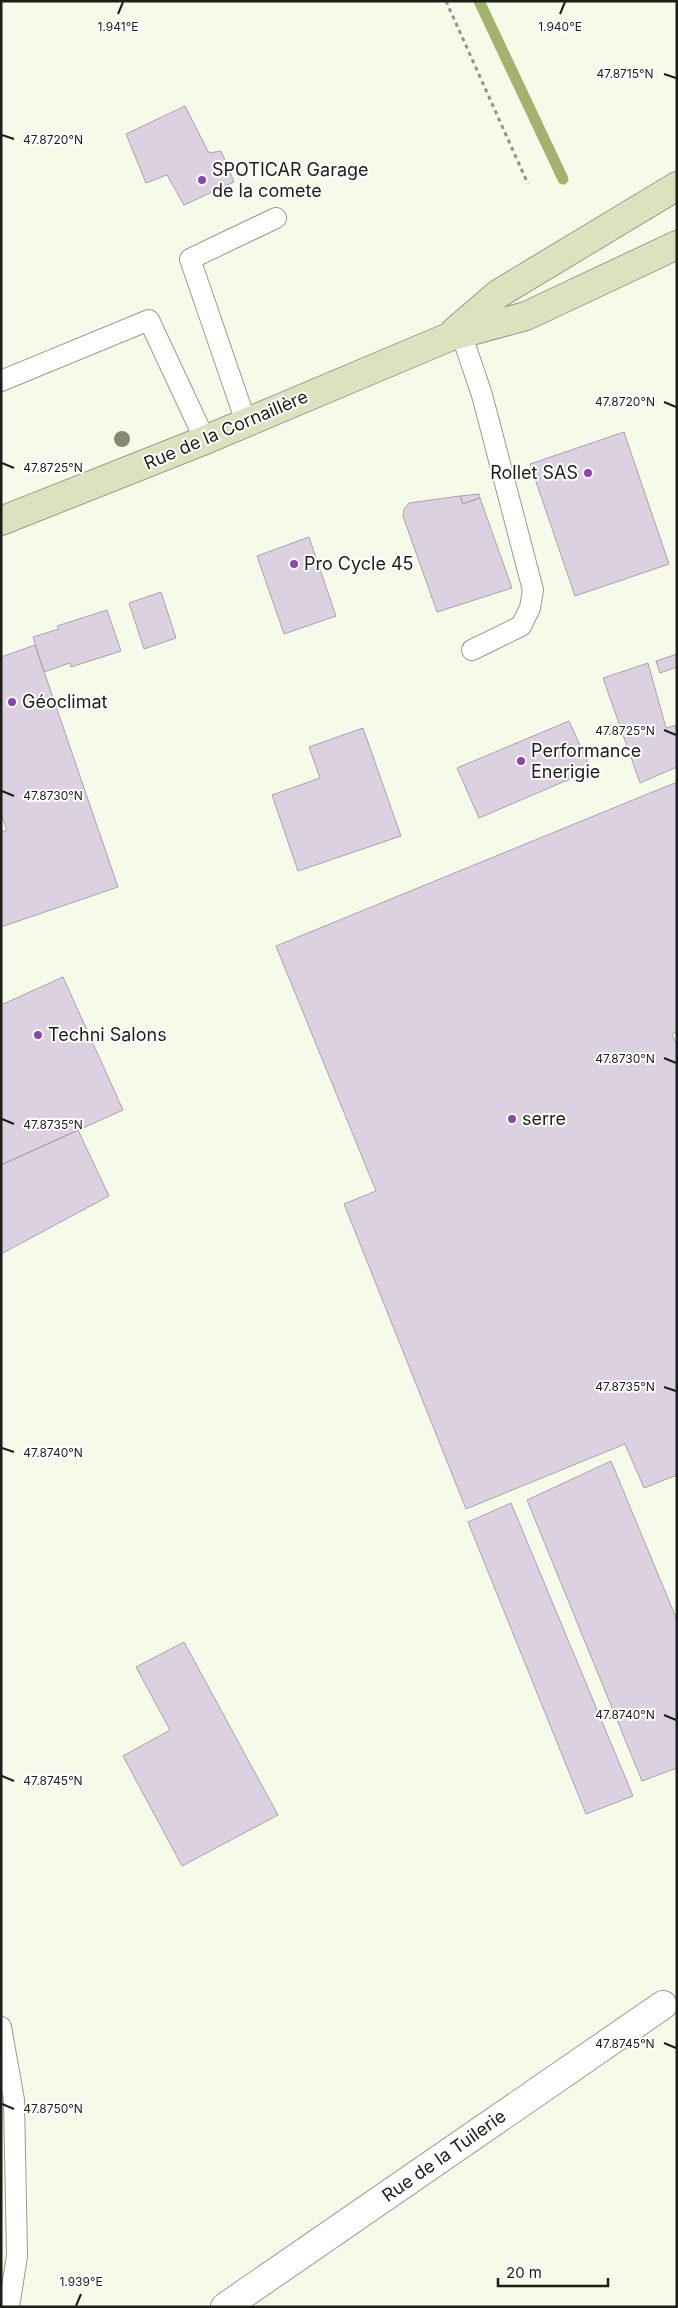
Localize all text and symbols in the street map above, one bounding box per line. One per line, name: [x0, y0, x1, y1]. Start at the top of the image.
text: 1.941°E: [98, 19, 138, 34]
text: 1.940°E: [538, 19, 582, 34]
text: 47.8715°N: [596, 66, 654, 81]
text: 47.8720°N: [23, 132, 83, 147]
place label: SPOTICAR Garage de la comete: [212, 159, 369, 201]
marker: SPOTICAR Garage de la comete: [196, 174, 208, 186]
street label: Rue de la Cornaillère: [141, 385, 311, 474]
text: 47.8720°N: [595, 394, 655, 409]
text: 47.8725°N: [23, 460, 83, 475]
place label: Rollet SAS: [490, 462, 578, 483]
marker: Rollet SAS: [582, 467, 594, 479]
place label: Pro Cycle 45: [304, 553, 414, 574]
marker: Pro Cycle 45: [288, 558, 300, 570]
place label: Géoclimat: [22, 691, 108, 712]
marker: Géoclimat: [6, 696, 18, 708]
text: 47.8725°N: [595, 723, 655, 738]
place label: Performance Enerigie: [531, 740, 641, 782]
marker: Performance Enerigie: [515, 755, 527, 767]
text: 47.8730°N: [23, 788, 83, 803]
place label: Techni Salons: [48, 1024, 167, 1045]
marker: Techni Salons: [32, 1029, 44, 1041]
text: 47.8730°N: [595, 1051, 655, 1066]
place label: serre: [522, 1108, 566, 1129]
marker: serre: [506, 1113, 518, 1125]
text: 47.8735°N: [23, 1117, 83, 1132]
text: 47.8735°N: [595, 1379, 655, 1394]
text: 47.8740°N: [23, 1445, 83, 1460]
text: 47.8740°N: [595, 1707, 655, 1722]
text: 47.8745°N: [23, 1773, 83, 1788]
text: 47.8745°N: [595, 2036, 655, 2051]
text: 47.8750°N: [23, 2101, 83, 2116]
street label: Rue de la Tuilerie: [378, 2105, 510, 2206]
scale bar: [498, 2256, 608, 2288]
text: 20 m: [506, 2263, 542, 2282]
text: 1.939°E: [59, 2274, 103, 2289]

